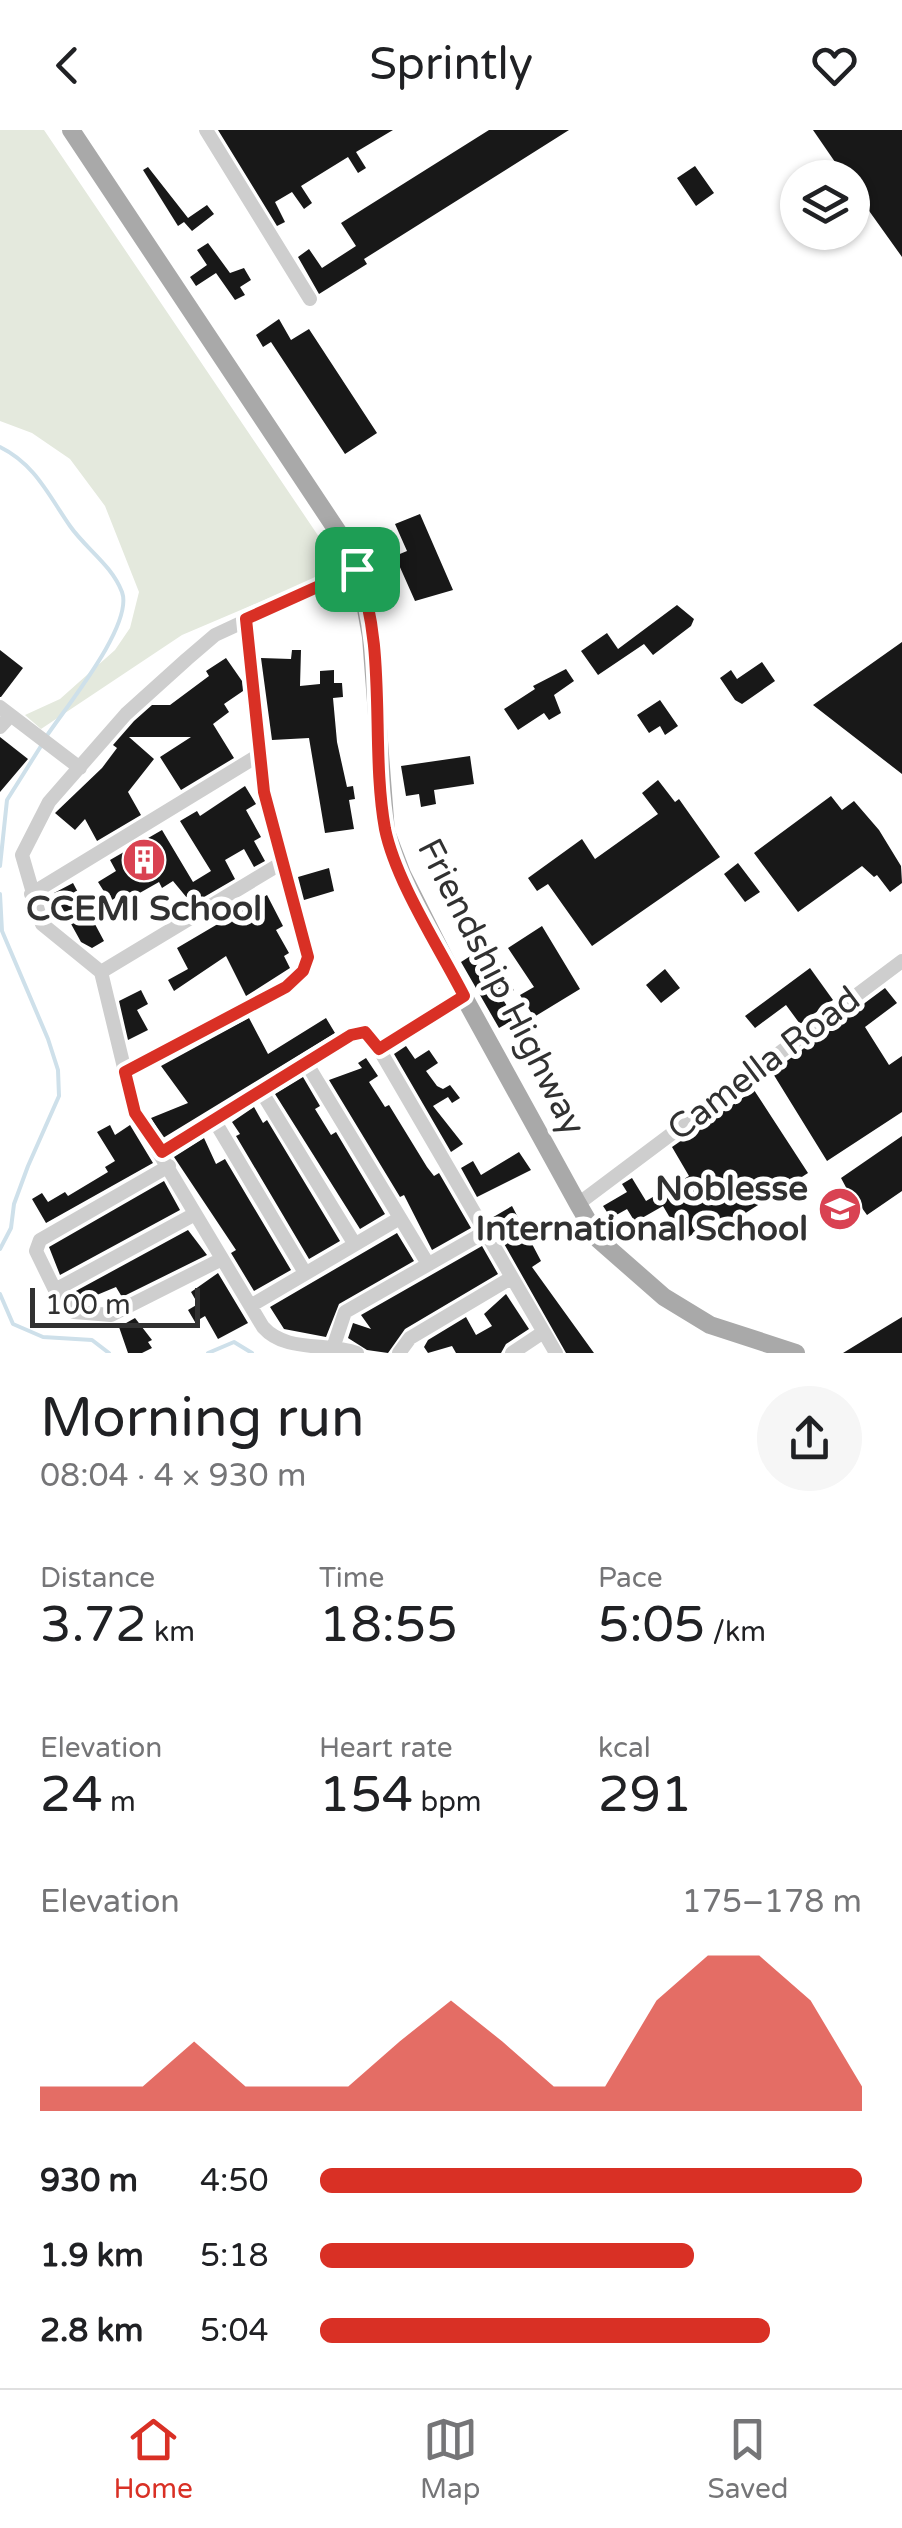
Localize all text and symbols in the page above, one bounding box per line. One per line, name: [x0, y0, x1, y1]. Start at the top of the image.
icon: back: [40, 38, 95, 93]
text: Sprintly: [369, 38, 533, 92]
icon: heart: [807, 38, 862, 93]
map controls: [780, 160, 870, 250]
button: layers: [780, 160, 870, 250]
pin: [315, 527, 400, 612]
icon: arrive: [330, 542, 385, 597]
street label: Friendship Highway: [408, 832, 594, 1142]
building icon: CCEMI School: [121, 837, 167, 883]
place label: CCEMI School: [26, 888, 262, 930]
street label: Camella Road: [659, 978, 869, 1150]
place label: Noblesse International School: [476, 1168, 808, 1250]
school or university icon: Noblesse International School: [817, 1186, 863, 1232]
scale bar: [30, 1283, 200, 1328]
text: 100 m: [45, 1288, 131, 1322]
text: Morning run: [40, 1386, 365, 1452]
button: share: [757, 1386, 862, 1491]
text: 08:04 · 4 × 930 m: [40, 1457, 306, 1495]
text: Distance: [40, 1561, 155, 1595]
text: Time: [319, 1561, 384, 1595]
text: Pace: [598, 1561, 662, 1595]
text: 3.72: [40, 1595, 147, 1655]
text: 18:55: [319, 1595, 458, 1655]
text: 5:05: [598, 1595, 705, 1655]
text: km: [147, 1615, 195, 1649]
text: /km: [705, 1615, 766, 1649]
text: Elevation: [40, 1731, 162, 1765]
text: Heart rate: [319, 1731, 453, 1765]
text: kcal: [598, 1731, 651, 1765]
text: 24: [40, 1765, 103, 1825]
text: 154: [319, 1765, 413, 1825]
text: 291: [598, 1765, 692, 1825]
text: m: [103, 1785, 136, 1819]
text: bpm: [413, 1785, 482, 1819]
text: Elevation: [40, 1883, 180, 1921]
text: 175–178 m: [682, 1883, 862, 1921]
text: 930 m: [40, 2162, 138, 2200]
text: 4:50: [200, 2162, 269, 2200]
text: 1.9 km: [40, 2237, 144, 2275]
text: 5:18: [200, 2237, 269, 2275]
text: 2.8 km: [40, 2312, 144, 2350]
text: 5:04: [200, 2312, 269, 2350]
tab: Home: [114, 2412, 193, 2506]
tab: Map: [420, 2412, 480, 2506]
tab: Saved: [708, 2412, 788, 2506]

